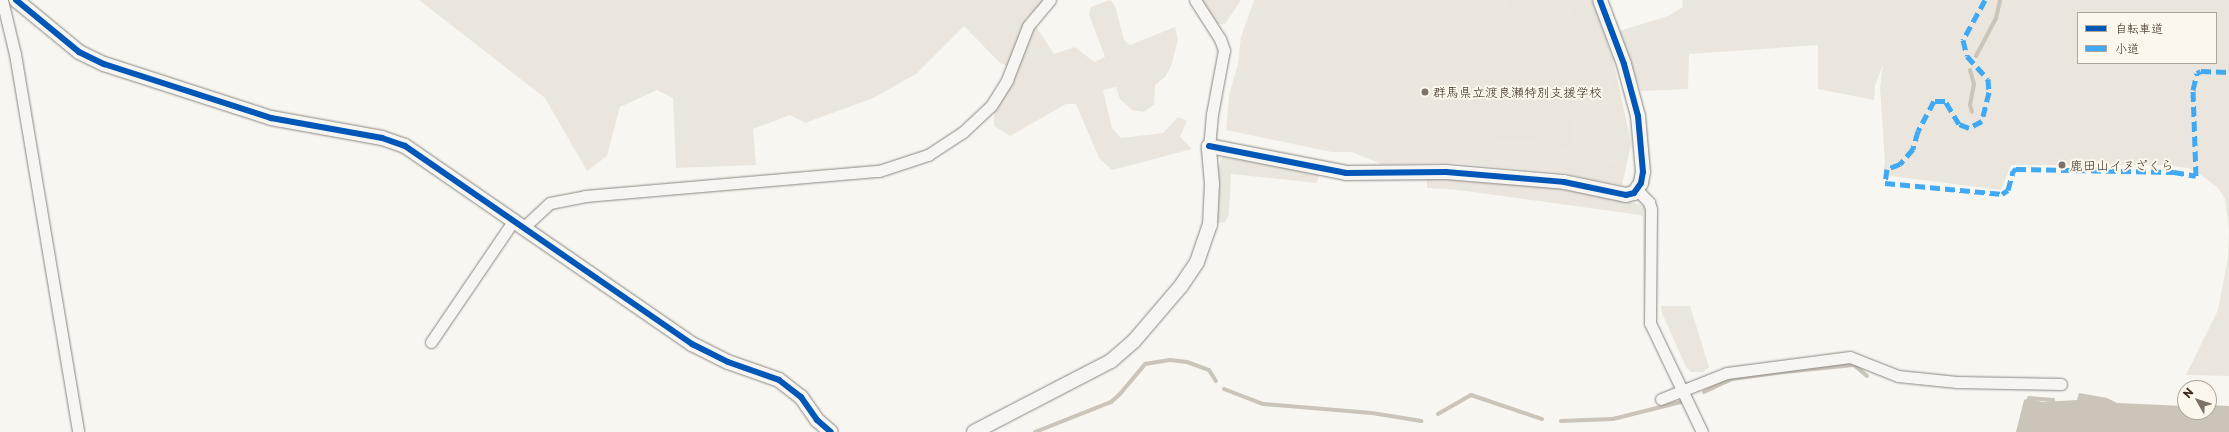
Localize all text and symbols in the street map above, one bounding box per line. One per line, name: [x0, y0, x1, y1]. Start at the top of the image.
legend: [2077, 12, 2217, 64]
text: 自転車道: [2115, 19, 2163, 37]
text: 小道: [2115, 39, 2139, 57]
place label: 群馬県立渡良瀬特別支援学校: [1433, 84, 1602, 100]
marker: 群馬県立渡良瀬特別支援学校: [1420, 87, 1430, 97]
place label: 鹿田山イヌざくら: [2070, 157, 2174, 173]
marker: 鹿田山イヌざくら: [2057, 160, 2067, 170]
north arrow: [2177, 380, 2217, 420]
text: N: [2179, 384, 2197, 401]

